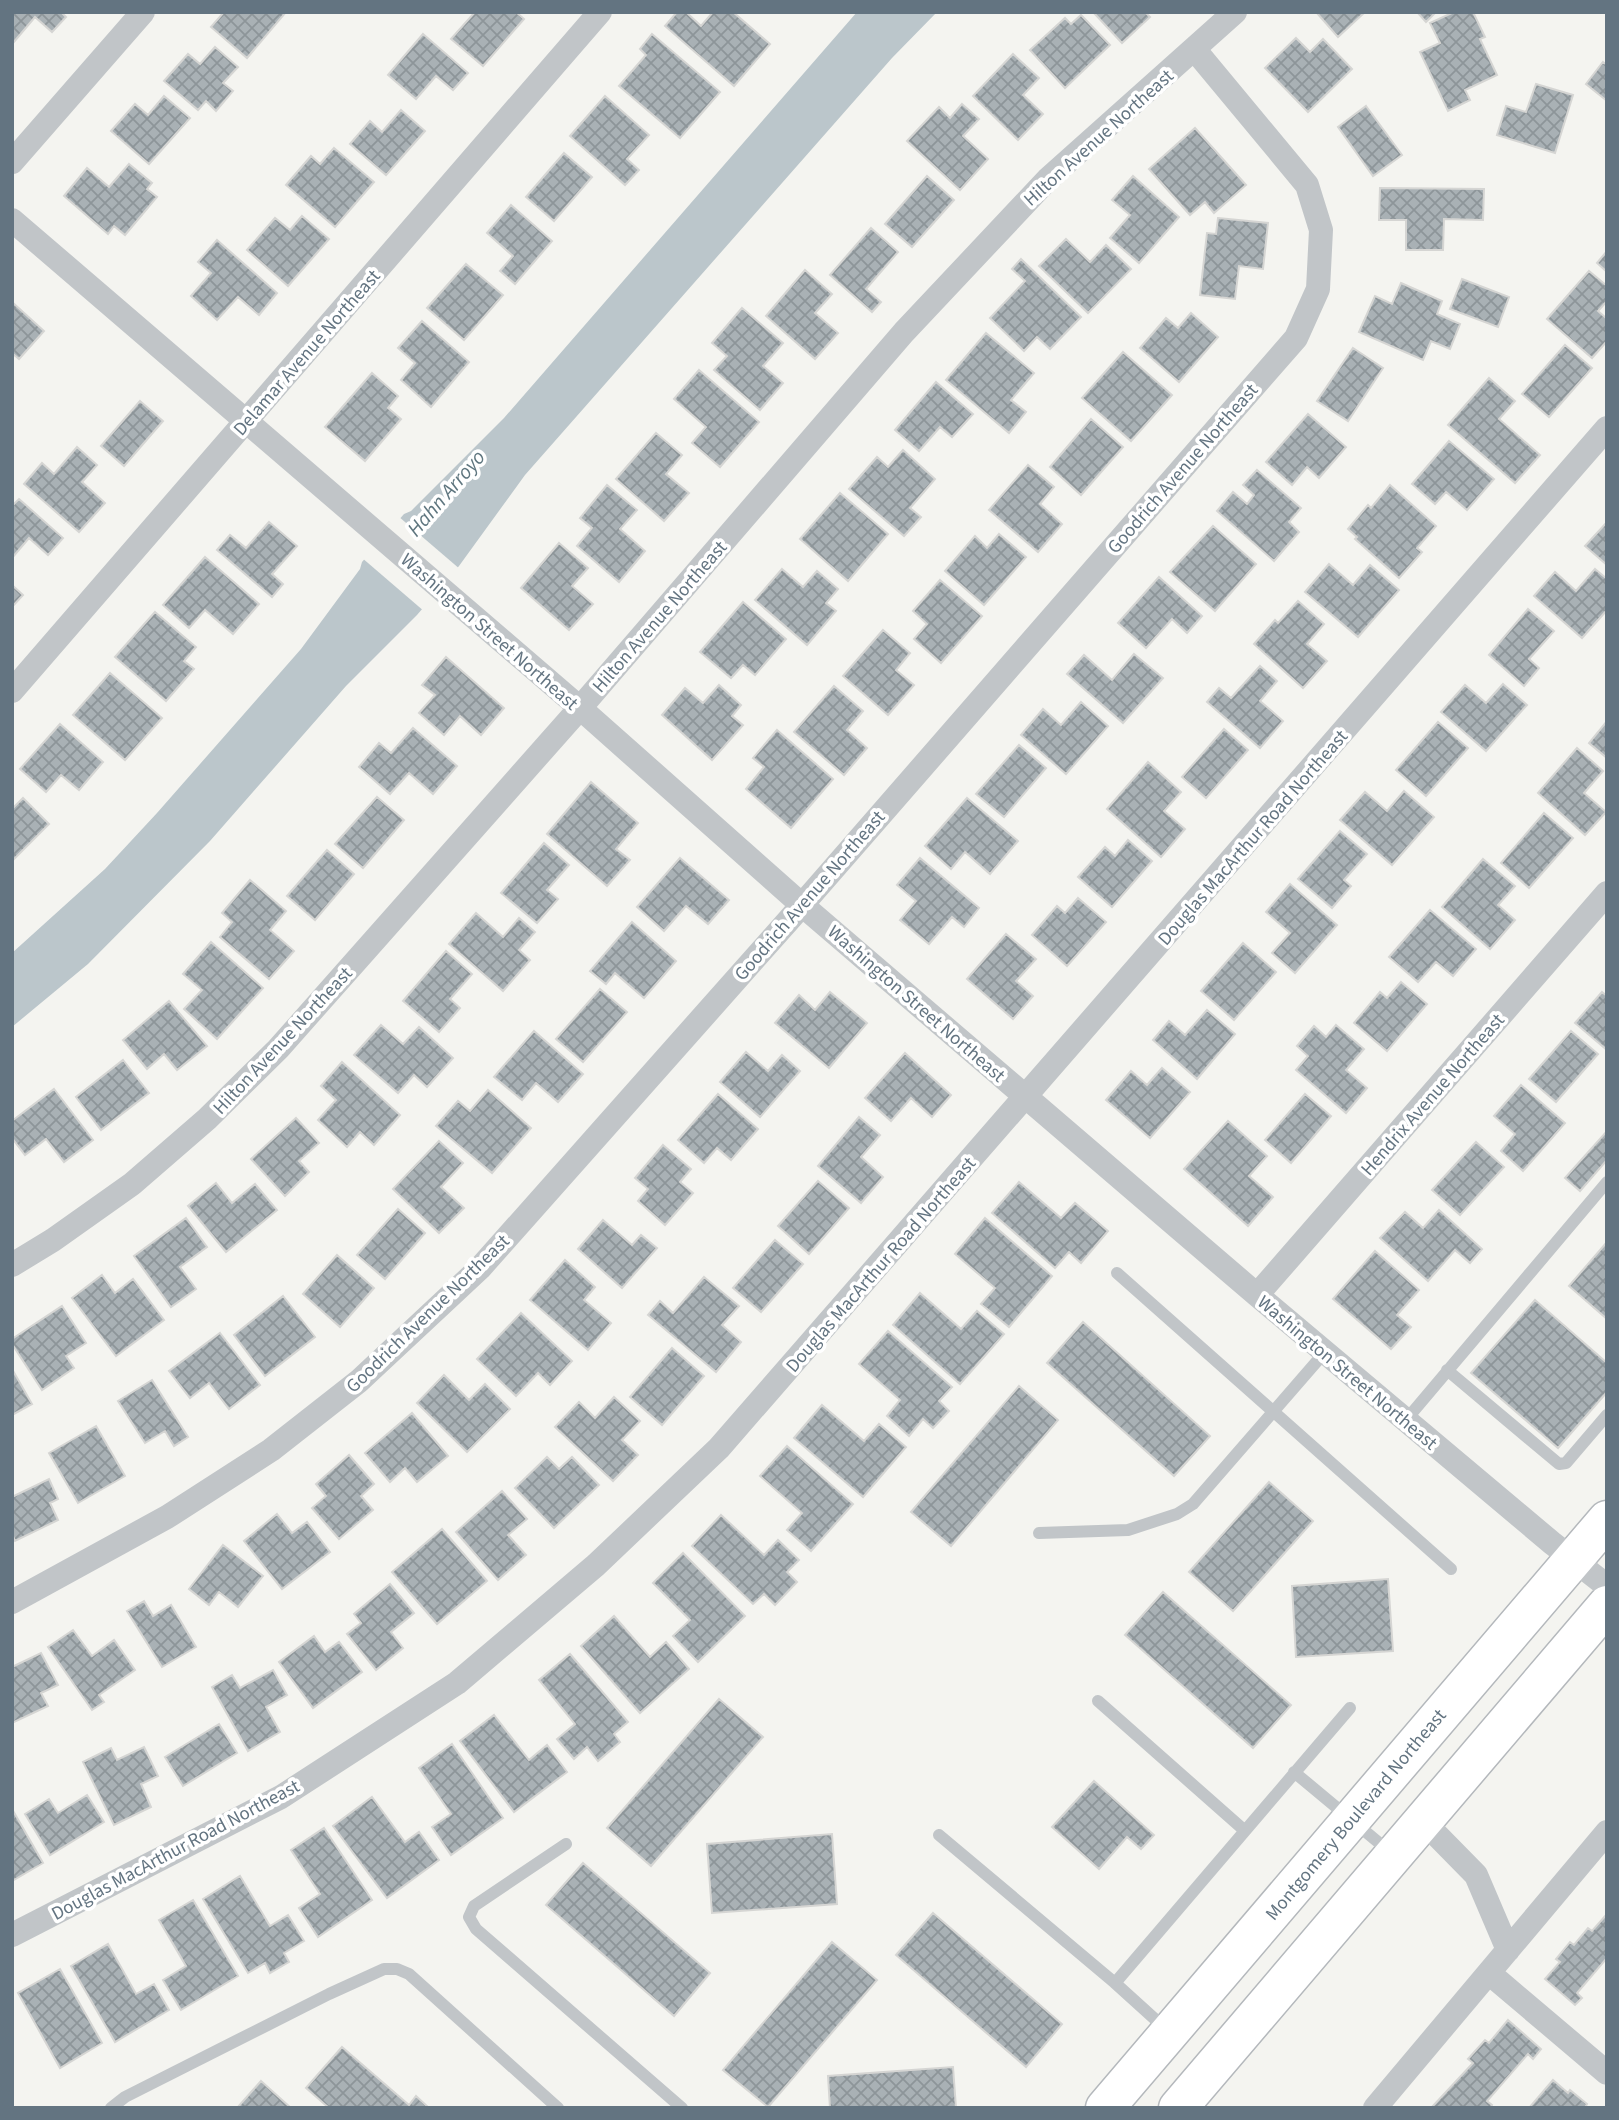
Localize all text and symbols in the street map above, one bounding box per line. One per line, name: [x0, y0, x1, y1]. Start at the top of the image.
street label: Hilton Avenue Northeast: [1018, 63, 1180, 213]
street label: Delamar Avenue Northeast: [227, 264, 387, 442]
street label: Goodrich Avenue Northeast: [1101, 377, 1265, 560]
water label: Hahn Arroyo: [400, 443, 492, 543]
street label: Hilton Avenue Northeast: [586, 535, 734, 699]
street label: Washington Street Northeast: [394, 547, 584, 717]
street label: Douglas MacArthur Road Northeast: [1152, 724, 1355, 952]
street label: Goodrich Avenue Northeast: [728, 804, 892, 987]
street label: Washington Street Northeast: [821, 919, 1011, 1089]
street label: Hilton Avenue Northeast: [207, 961, 359, 1121]
street label: Hendrix Avenue Northeast: [1355, 1007, 1512, 1182]
street label: Douglas MacArthur Road Northeast: [780, 1151, 983, 1379]
street label: Goodrich Avenue Northeast: [340, 1228, 516, 1400]
street label: Washington Street Northeast: [1251, 1290, 1443, 1457]
street label: Montgomery Boulevard Northeast: [1259, 1703, 1453, 1927]
street label: Douglas MacArthur Road Northeast: [47, 1773, 305, 1927]

